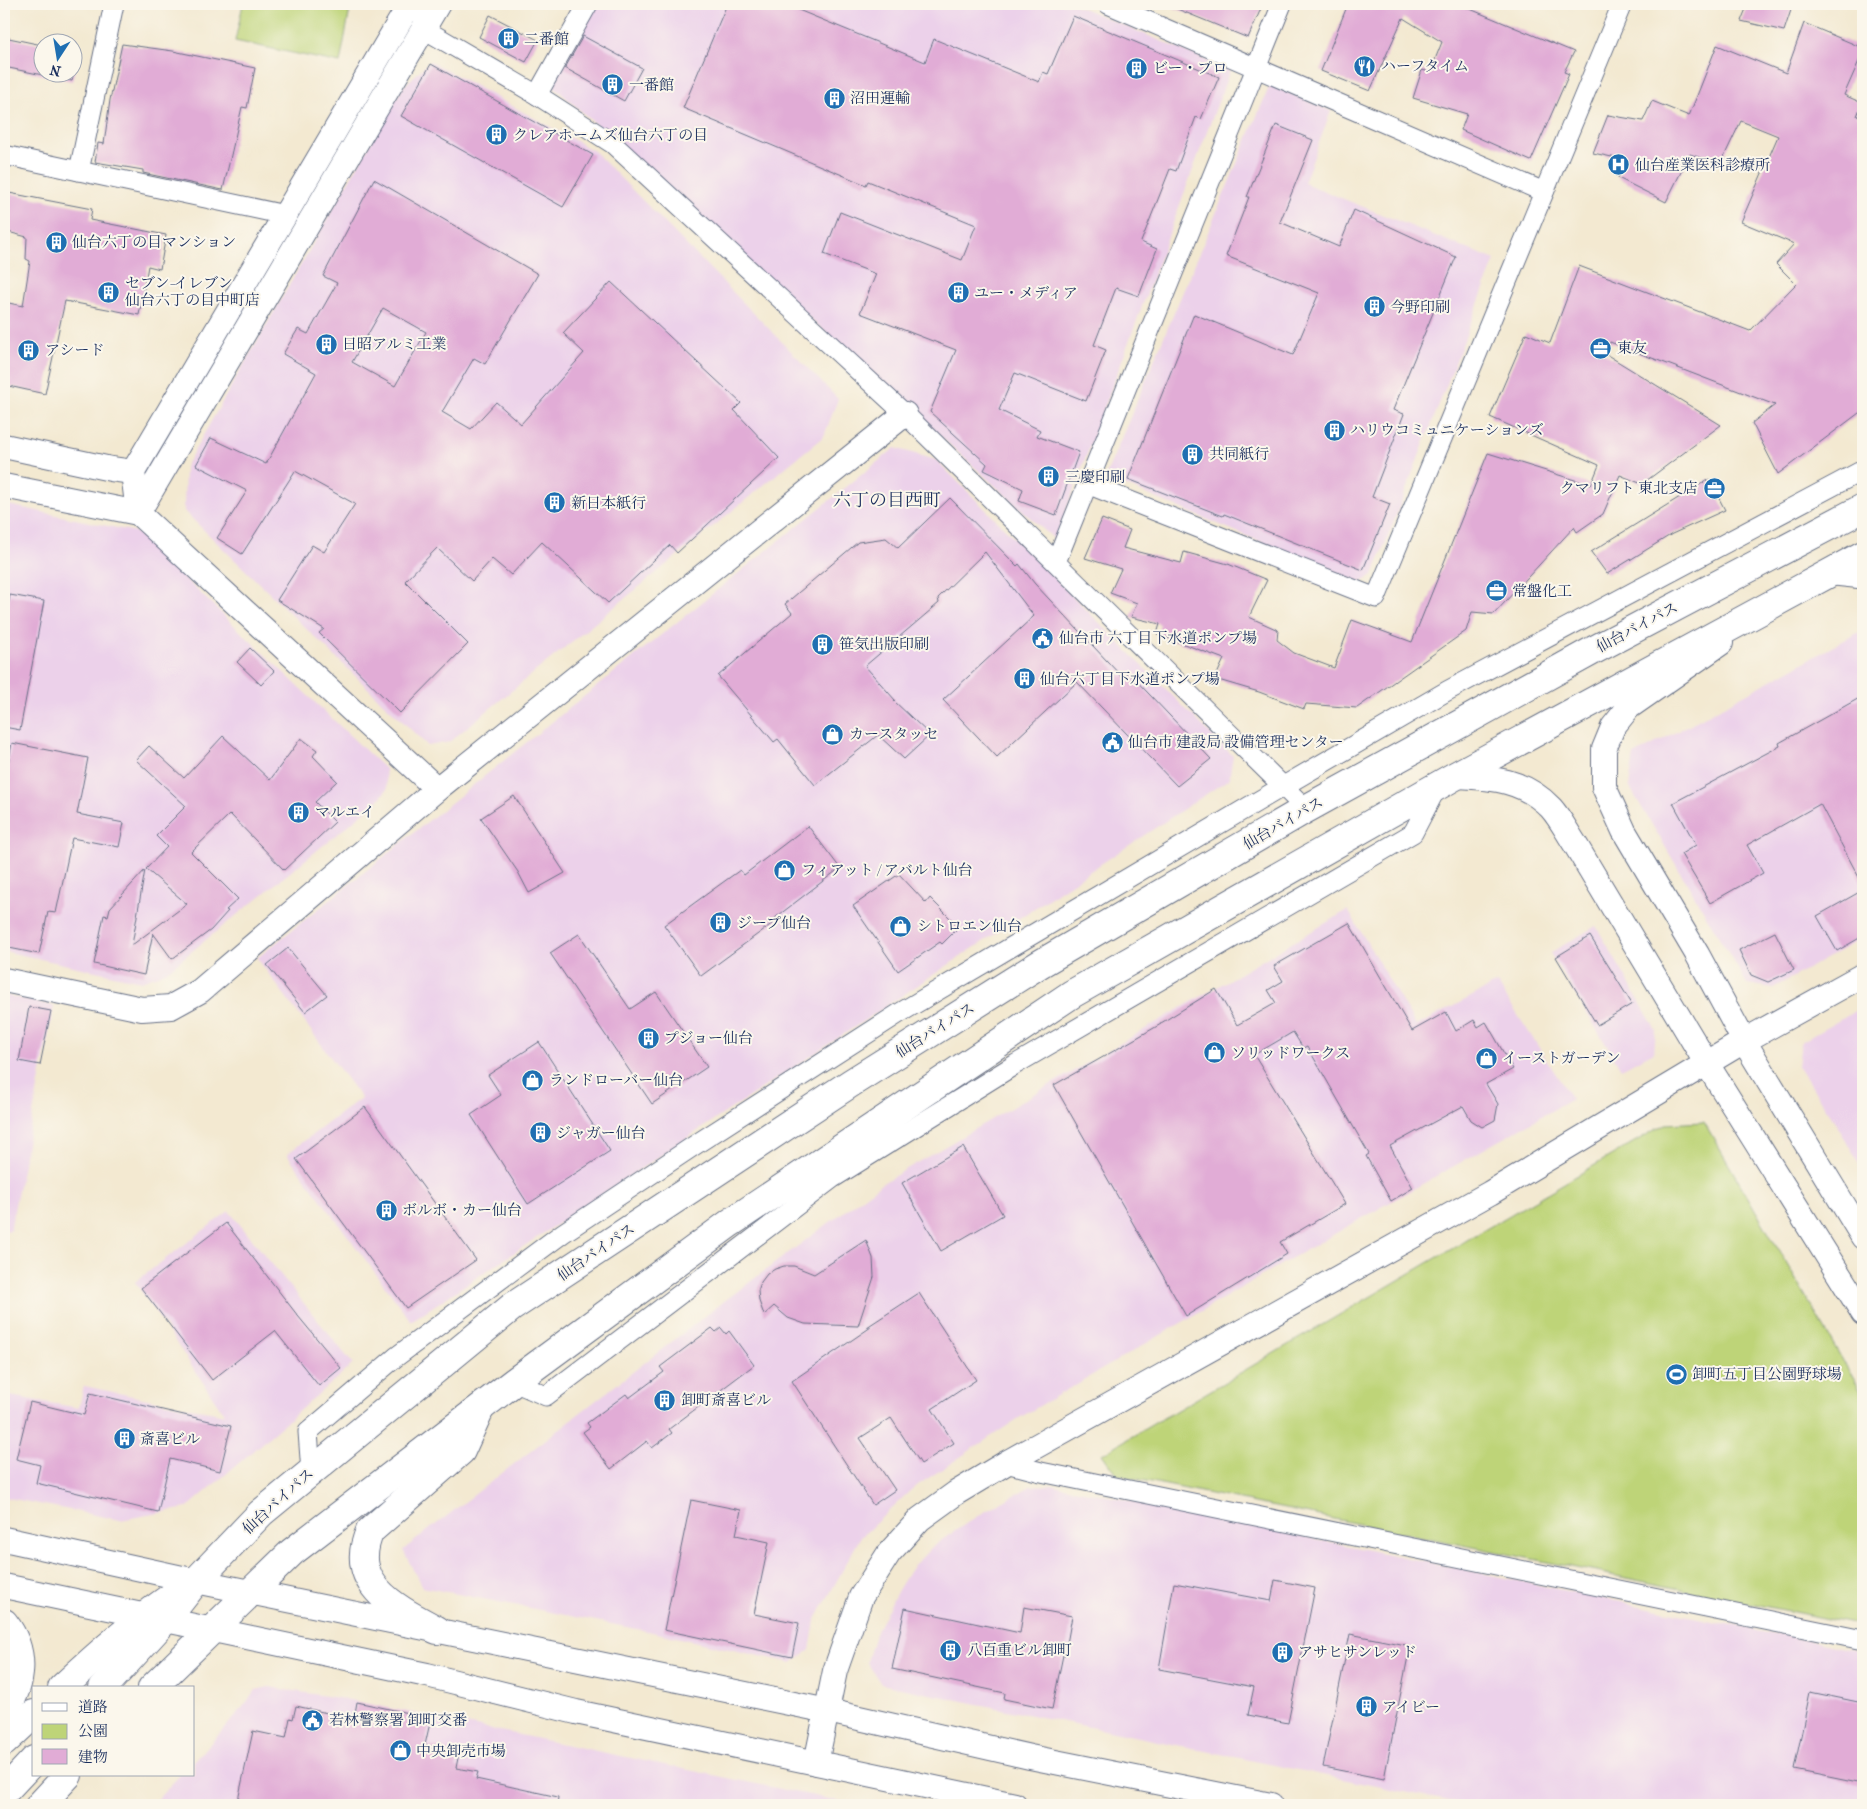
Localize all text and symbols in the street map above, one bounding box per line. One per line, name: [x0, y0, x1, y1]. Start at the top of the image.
building icon: 二番館: [496, 27, 520, 51]
place label: 二番館: [524, 30, 569, 48]
north arrow: [32, 32, 82, 82]
restaurant icon: ハーフタイム: [1353, 54, 1377, 78]
building icon: ビー・プロ: [1125, 56, 1149, 80]
place label: ハーフタイム: [1381, 57, 1469, 75]
place label: ビー・プロ: [1153, 59, 1227, 77]
text: N: [48, 61, 62, 80]
building icon: 一番館: [601, 73, 625, 97]
place label: 一番館: [629, 76, 674, 94]
building icon: 沼田運輸: [822, 86, 846, 110]
place label: 沼田運輸: [850, 89, 910, 107]
building icon: クレアホームズ仙台六丁の目: [485, 123, 509, 147]
place label: クレアホームズ仙台六丁の目: [513, 126, 708, 144]
hospital icon: 仙台産業医科診療所: [1607, 153, 1631, 177]
place label: 仙台産業医科診療所: [1635, 156, 1770, 174]
building icon: 仙台六丁の目マンション: [44, 230, 68, 254]
place label: 仙台六丁の目マンション: [72, 233, 236, 251]
place label: セブン-イレブン 仙台六丁の目中町店: [125, 274, 260, 309]
building icon: セブン-イレブン 仙台六丁の目中町店: [97, 280, 121, 304]
building icon: ユー・メディア: [946, 281, 970, 305]
place label: ユー・メディア: [974, 284, 1078, 302]
building icon: 今野印刷: [1362, 295, 1386, 319]
place label: 今野印刷: [1390, 298, 1450, 316]
building icon: 日昭アルミ工業: [314, 332, 338, 356]
place label: 日昭アルミ工業: [342, 335, 446, 353]
office icon: 東友: [1589, 336, 1613, 360]
building icon: アシード: [17, 338, 41, 362]
place label: 東友: [1617, 339, 1647, 357]
place label: アシード: [45, 341, 104, 359]
building icon: ハリウコミュニケーションズ: [1322, 418, 1346, 442]
place label: ハリウコミュニケーションズ: [1350, 421, 1544, 439]
building icon: 共同紙行: [1181, 442, 1205, 466]
place label: 共同紙行: [1209, 445, 1269, 463]
building icon: 三慶印刷: [1037, 465, 1061, 489]
place label: 三慶印刷: [1065, 468, 1125, 486]
office icon: クマリフト 東北支店: [1702, 476, 1726, 500]
place label: クマリフト 東北支店: [1560, 479, 1698, 497]
district label: 六丁の目西町: [833, 490, 941, 511]
building icon: 新日本紙行: [543, 491, 567, 515]
place label: 新日本紙行: [571, 494, 646, 512]
office icon: 常盤化工: [1484, 579, 1508, 603]
place label: 常盤化工: [1512, 582, 1572, 600]
street label: 仙台バイパス: [1593, 598, 1681, 656]
public building icon: 仙台市 六丁目下水道ポンプ場: [1031, 626, 1055, 650]
place label: 仙台市 六丁目下水道ポンプ場: [1059, 629, 1257, 647]
building icon: 笹気出版印刷: [811, 632, 835, 656]
place label: 笹気出版印刷: [839, 635, 929, 653]
building icon: 仙台六丁目下水道ポンプ場: [1012, 667, 1036, 691]
place label: 仙台六丁目下水道ポンプ場: [1040, 670, 1220, 688]
shop icon: カースタッセ: [821, 722, 845, 746]
place label: カースタッセ: [849, 725, 938, 743]
public building icon: 仙台市 建設局 設備管理センター: [1100, 730, 1124, 754]
place label: 仙台市 建設局 設備管理センター: [1128, 733, 1344, 751]
street label: 仙台バイパス: [1240, 793, 1326, 853]
building icon: マルエイ: [287, 800, 311, 824]
place label: マルエイ: [315, 803, 375, 821]
shop icon: フィアット / アバルト仙台: [773, 858, 797, 882]
place label: フィアット / アバルト仙台: [801, 861, 973, 879]
building icon: ジープ仙台: [709, 911, 733, 935]
place label: ジープ仙台: [737, 914, 811, 932]
shop icon: シトロエン仙台: [889, 914, 913, 938]
place label: シトロエン仙台: [917, 917, 1022, 935]
street label: 仙台バイパス: [892, 999, 978, 1061]
building icon: プジョー仙台: [636, 1026, 660, 1050]
place label: プジョー仙台: [664, 1029, 753, 1047]
shop icon: ソリッドワークス: [1203, 1041, 1227, 1065]
place label: ソリッドワークス: [1231, 1044, 1350, 1062]
shop icon: イーストガーデン: [1474, 1046, 1498, 1070]
place label: イーストガーデン: [1502, 1049, 1621, 1067]
shop icon: ランドローバー仙台: [521, 1068, 545, 1092]
place label: ランドローバー仙台: [549, 1071, 683, 1089]
building icon: ジャガー仙台: [528, 1121, 552, 1145]
place label: ジャガー仙台: [556, 1124, 646, 1142]
building icon: ボルボ・カー仙台: [374, 1198, 398, 1222]
place label: ボルボ・カー仙台: [402, 1201, 522, 1219]
street label: 仙台バイパス: [554, 1219, 638, 1285]
sports icon: 卸町五丁目公園野球場: [1664, 1362, 1688, 1386]
place label: 卸町五丁目公園野球場: [1692, 1365, 1842, 1383]
building icon: 卸町斎喜ビル: [653, 1388, 677, 1412]
place label: 卸町斎喜ビル: [681, 1391, 771, 1409]
building icon: 斎喜ビル: [112, 1427, 136, 1451]
place label: 斎喜ビル: [140, 1430, 200, 1448]
street label: 仙台バイパス: [239, 1464, 317, 1538]
building icon: 八百重ビル卸町: [939, 1638, 963, 1662]
building icon: アサヒサンレッド: [1270, 1640, 1294, 1664]
place label: 八百重ビル卸町: [967, 1641, 1072, 1659]
place label: アサヒサンレッド: [1298, 1643, 1417, 1661]
legend: [32, 1686, 195, 1776]
building icon: アイビー: [1354, 1695, 1378, 1719]
text: 道路: [78, 1698, 108, 1716]
place label: アイビー: [1382, 1698, 1440, 1716]
public building icon: 若林警察署 卸町交番: [301, 1708, 325, 1732]
place label: 若林警察署 卸町交番: [329, 1711, 467, 1729]
text: 公園: [78, 1722, 108, 1740]
shop icon: 中央卸売市場: [388, 1739, 412, 1763]
place label: 中央卸売市場: [416, 1742, 506, 1760]
text: 建物: [78, 1748, 108, 1766]

